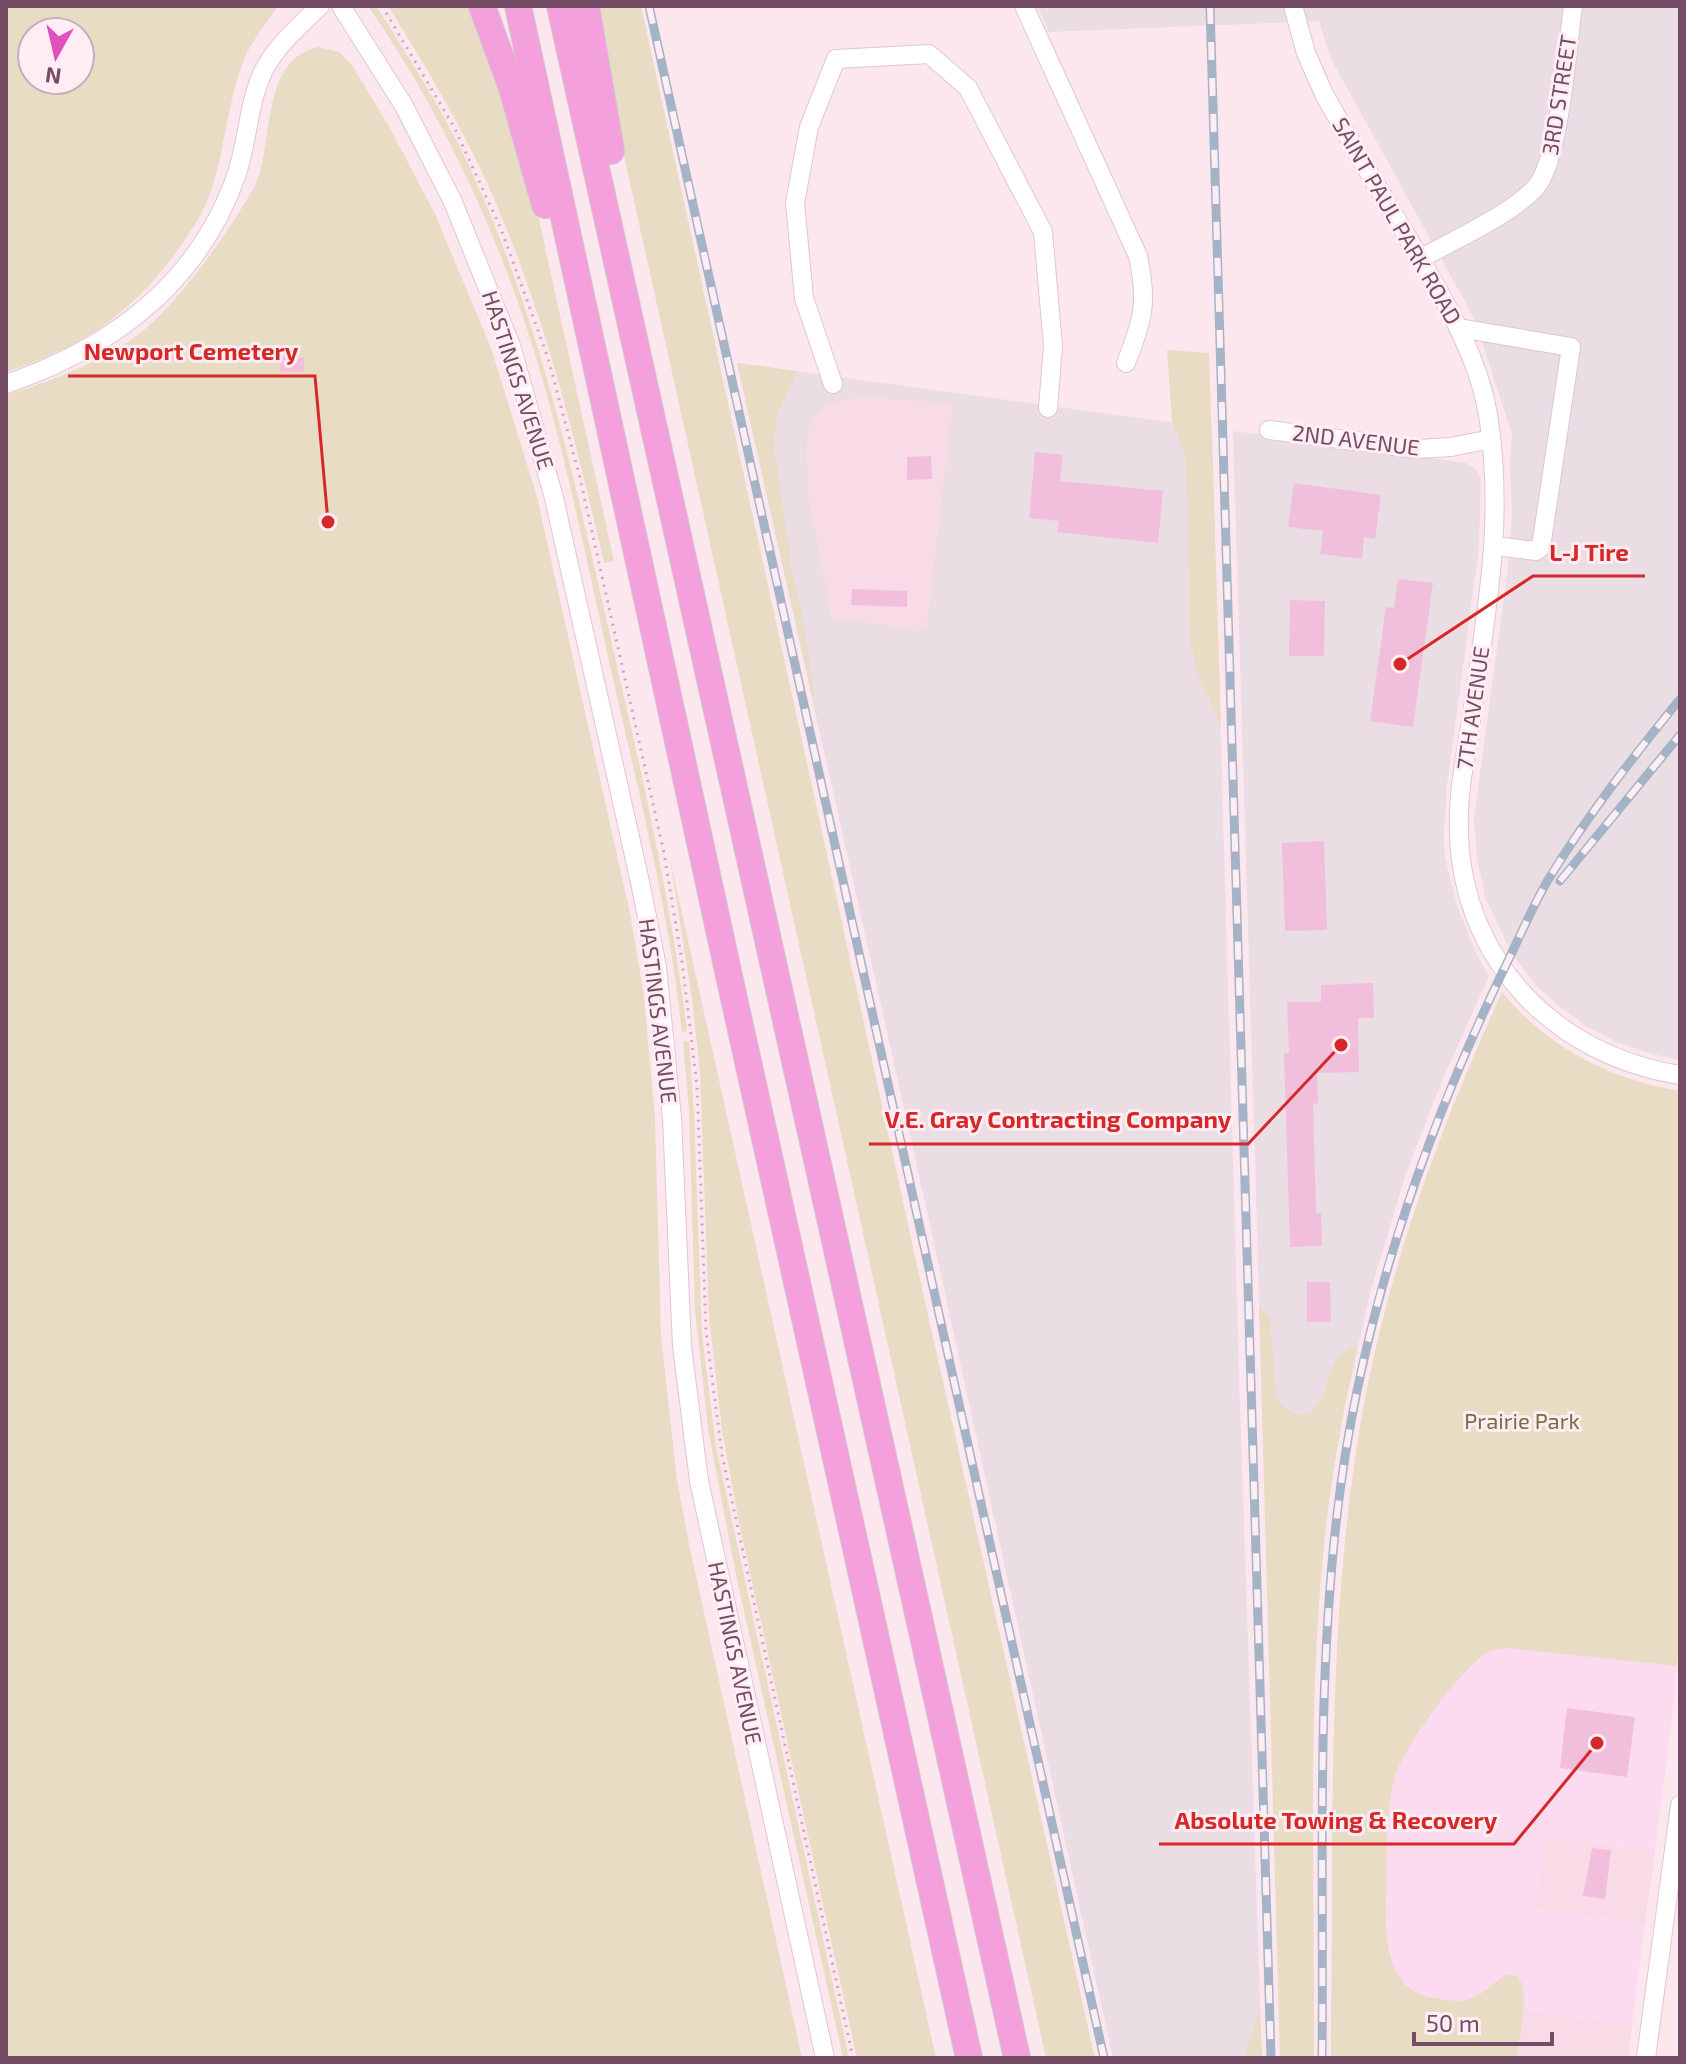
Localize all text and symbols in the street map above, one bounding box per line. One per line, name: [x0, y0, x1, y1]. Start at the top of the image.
north arrow: [16, 16, 96, 96]
street label: 3RD STREET: [1536, 33, 1580, 157]
text: N: [43, 63, 63, 91]
street label: SAINT PAUL PARK ROAD: [1328, 113, 1468, 328]
street label: HASTINGS AVENUE: [478, 287, 560, 472]
callout: Newport Cemetery: [68, 328, 315, 376]
text: Newport Cemetery: [84, 336, 299, 365]
street label: 2ND AVENUE: [1291, 418, 1421, 460]
callout: L-J Tire: [1533, 528, 1645, 576]
text: L-J Tire: [1549, 537, 1629, 566]
street label: 7TH AVENUE: [1450, 645, 1494, 771]
street label: HASTINGS AVENUE: [635, 917, 683, 1105]
callout: V.E. Gray Contracting Company: [869, 1096, 1248, 1144]
text: V.E. Gray Contracting Company: [885, 1104, 1232, 1133]
park label: Prairie Park: [1464, 1407, 1580, 1433]
street label: HASTINGS AVENUE: [704, 1559, 768, 1747]
callout: Absolute Towing & Recovery: [1159, 1796, 1514, 1844]
text: Absolute Towing & Recovery: [1175, 1805, 1498, 1834]
scale bar: [1414, 1996, 1552, 2046]
text: 50 m: [1426, 2008, 1480, 2037]

